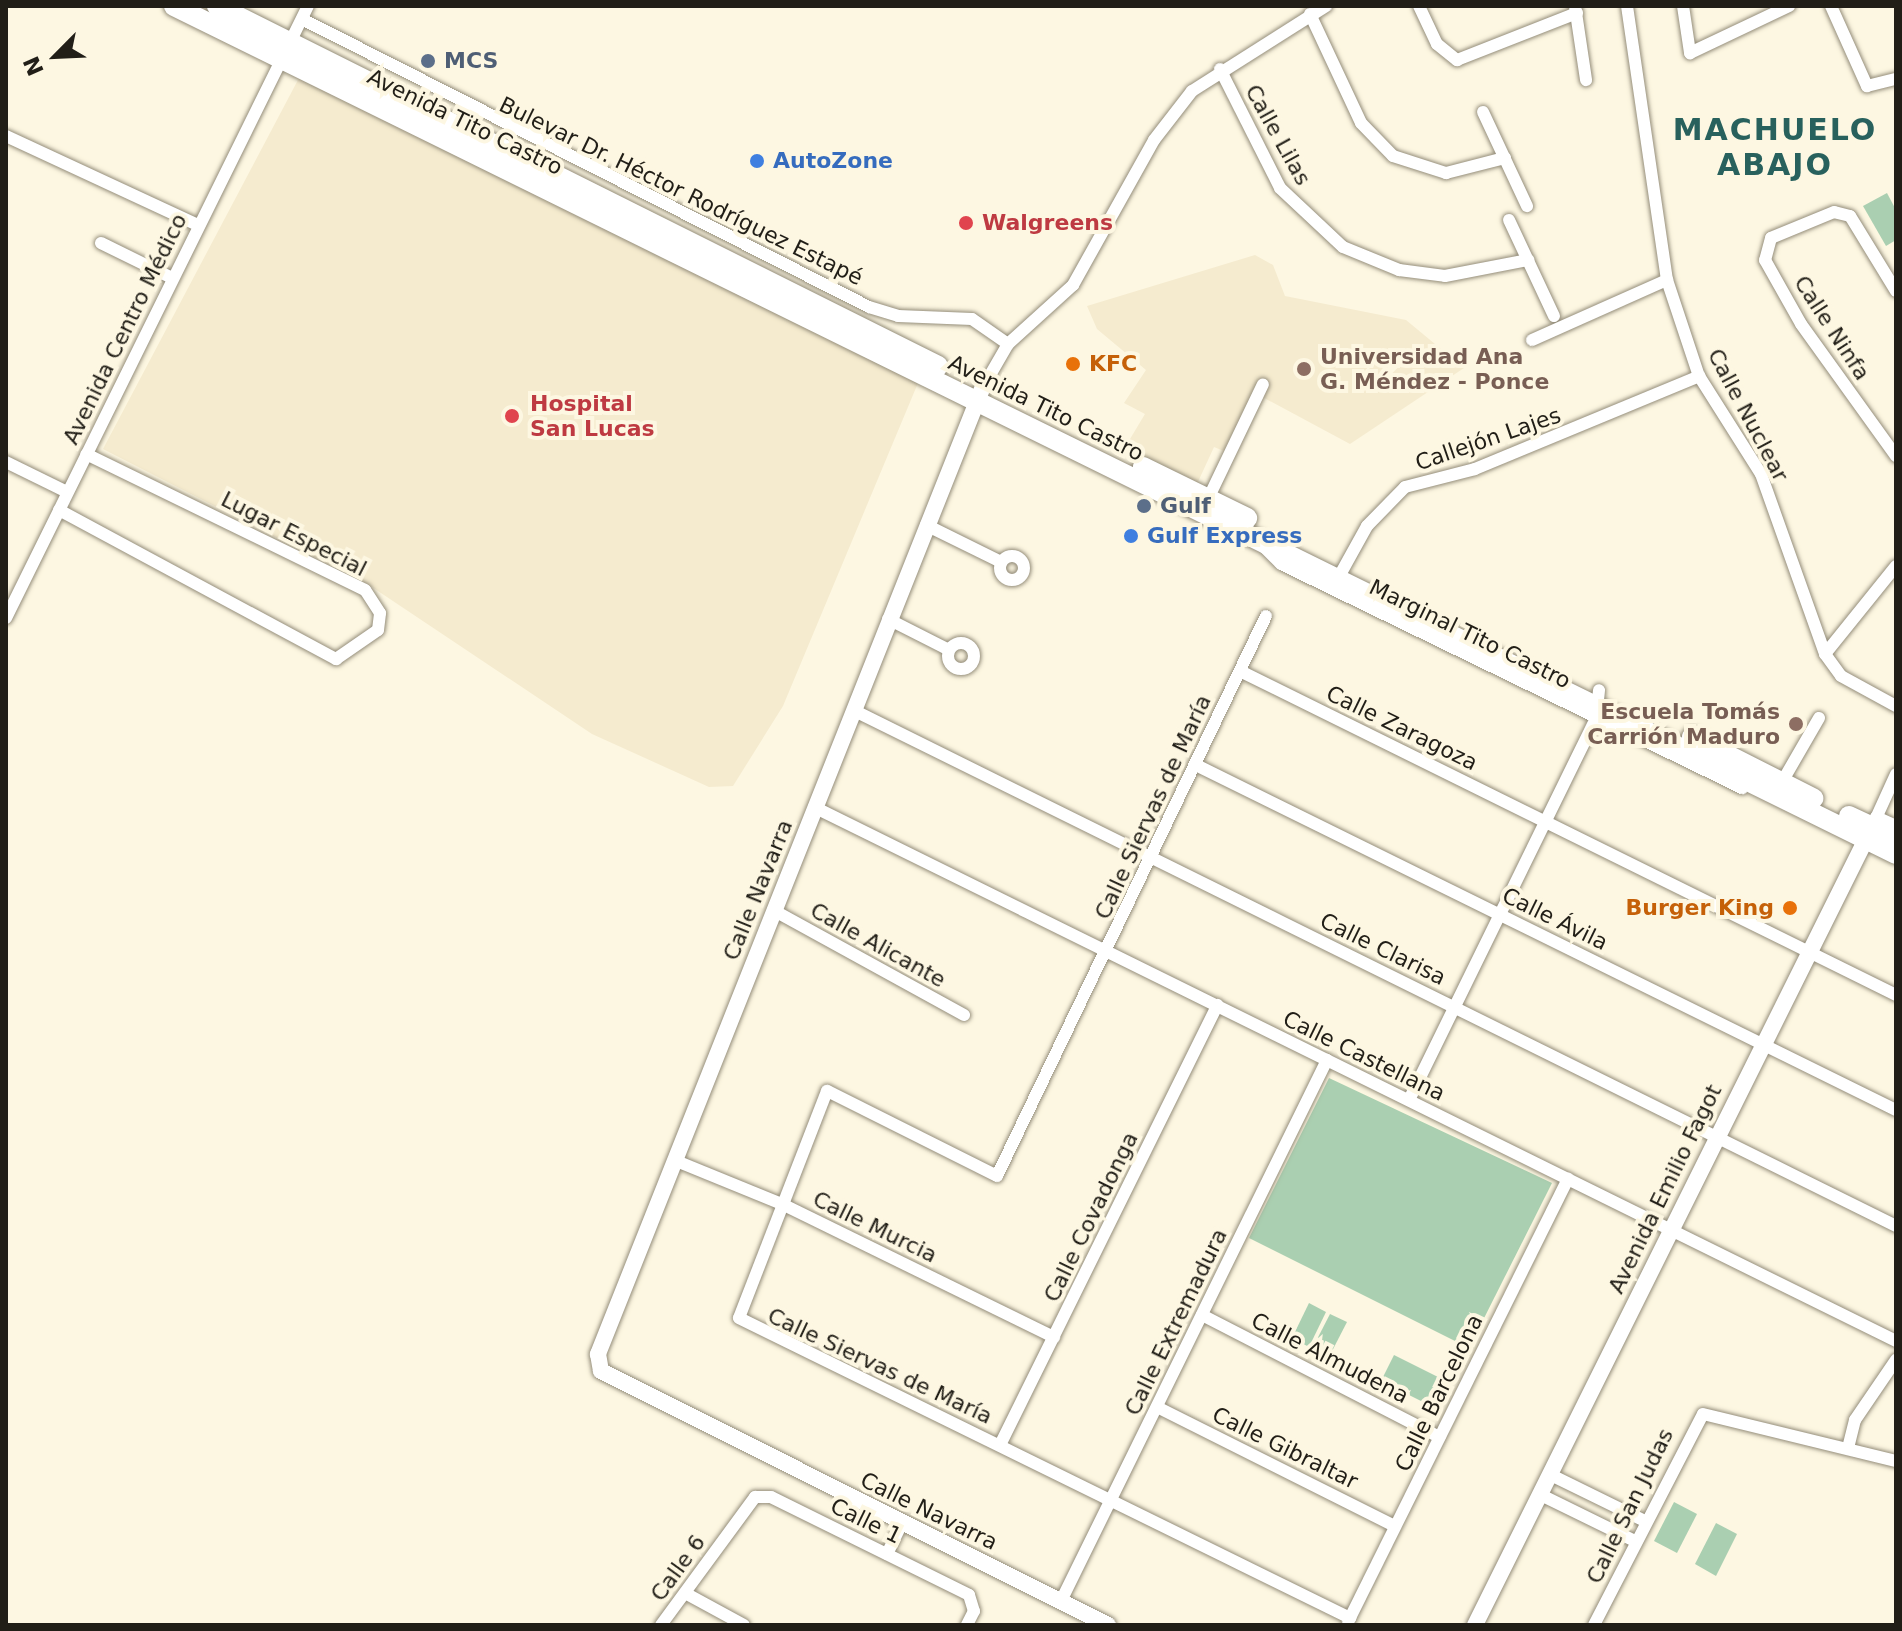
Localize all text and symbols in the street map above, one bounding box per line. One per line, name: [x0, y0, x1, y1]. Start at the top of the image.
north arrow: [16, 16, 96, 96]
place label: MCS: [444, 48, 498, 74]
text: N: [18, 52, 49, 79]
marker: MCS: [419, 52, 437, 70]
street label: Avenida Tito Castro: [363, 63, 567, 181]
street label: Calle Lilas: [1240, 80, 1316, 190]
street label: Bulevar Dr. Héctor Rodríguez Estapé: [495, 91, 867, 291]
district label: MACHUELO ABAJO: [1673, 112, 1877, 182]
place label: AutoZone: [773, 148, 893, 174]
marker: AutoZone: [748, 152, 766, 170]
street label: Avenida Centro Médico: [58, 209, 192, 449]
place label: Walgreens: [982, 210, 1113, 236]
marker: Walgreens: [957, 214, 975, 232]
street label: Calle Ninfa: [1788, 271, 1876, 385]
place label: Universidad Ana G. Méndez - Ponce: [1320, 343, 1549, 394]
street label: Calle Nuclear: [1702, 344, 1794, 486]
street label: Avenida Tito Castro: [944, 349, 1148, 467]
place label: KFC: [1089, 351, 1137, 377]
marker: KFC: [1064, 355, 1082, 373]
marker: Universidad Ana G. Méndez - Ponce: [1295, 360, 1313, 378]
place label: Hospital San Lucas: [530, 390, 655, 442]
street label: Callejón Lajes: [1412, 402, 1564, 476]
marker: Hospital San Lucas: [501, 405, 523, 427]
street label: Lugar Especial: [217, 486, 371, 582]
place label: Gulf: [1160, 493, 1211, 519]
marker: Gulf: [1135, 497, 1153, 515]
place label: Gulf Express: [1147, 523, 1302, 549]
marker: Gulf Express: [1122, 527, 1140, 545]
street label: Marginal Tito Castro: [1365, 574, 1575, 694]
street label: Calle Zaragoza: [1322, 680, 1482, 776]
street label: Calle Siervas de María: [1089, 690, 1217, 924]
place label: Escuela Tomás Carrión Maduro: [1587, 698, 1780, 750]
marker: Escuela Tomás Carrión Maduro: [1787, 715, 1805, 733]
street label: Calle Navarra: [718, 816, 798, 964]
street label: Calle Ávila: [1498, 882, 1612, 956]
place label: Burger King: [1626, 895, 1774, 921]
street label: Calle Alicante: [806, 897, 950, 993]
marker: Burger King: [1781, 899, 1799, 917]
street label: Calle Clarisa: [1316, 907, 1450, 991]
street label: Calle Castellana: [1279, 1005, 1449, 1107]
street label: Avenida Emilio Fagot: [1603, 1080, 1727, 1298]
street label: Calle Covadonga: [1038, 1128, 1144, 1306]
street label: Calle Murcia: [809, 1186, 941, 1268]
street label: Calle Extremadura: [1119, 1224, 1233, 1420]
street label: Calle Siervas de María: [763, 1302, 997, 1430]
street label: Calle Almudena: [1247, 1307, 1413, 1409]
street label: Calle Barcelona: [1390, 1310, 1488, 1476]
street label: Calle Gibraltar: [1208, 1401, 1362, 1495]
street label: Calle San Judas: [1581, 1424, 1679, 1588]
street label: Calle Navarra: [856, 1466, 1002, 1556]
street label: Calle 1: [826, 1493, 906, 1549]
street label: Calle 6: [645, 1530, 711, 1606]

